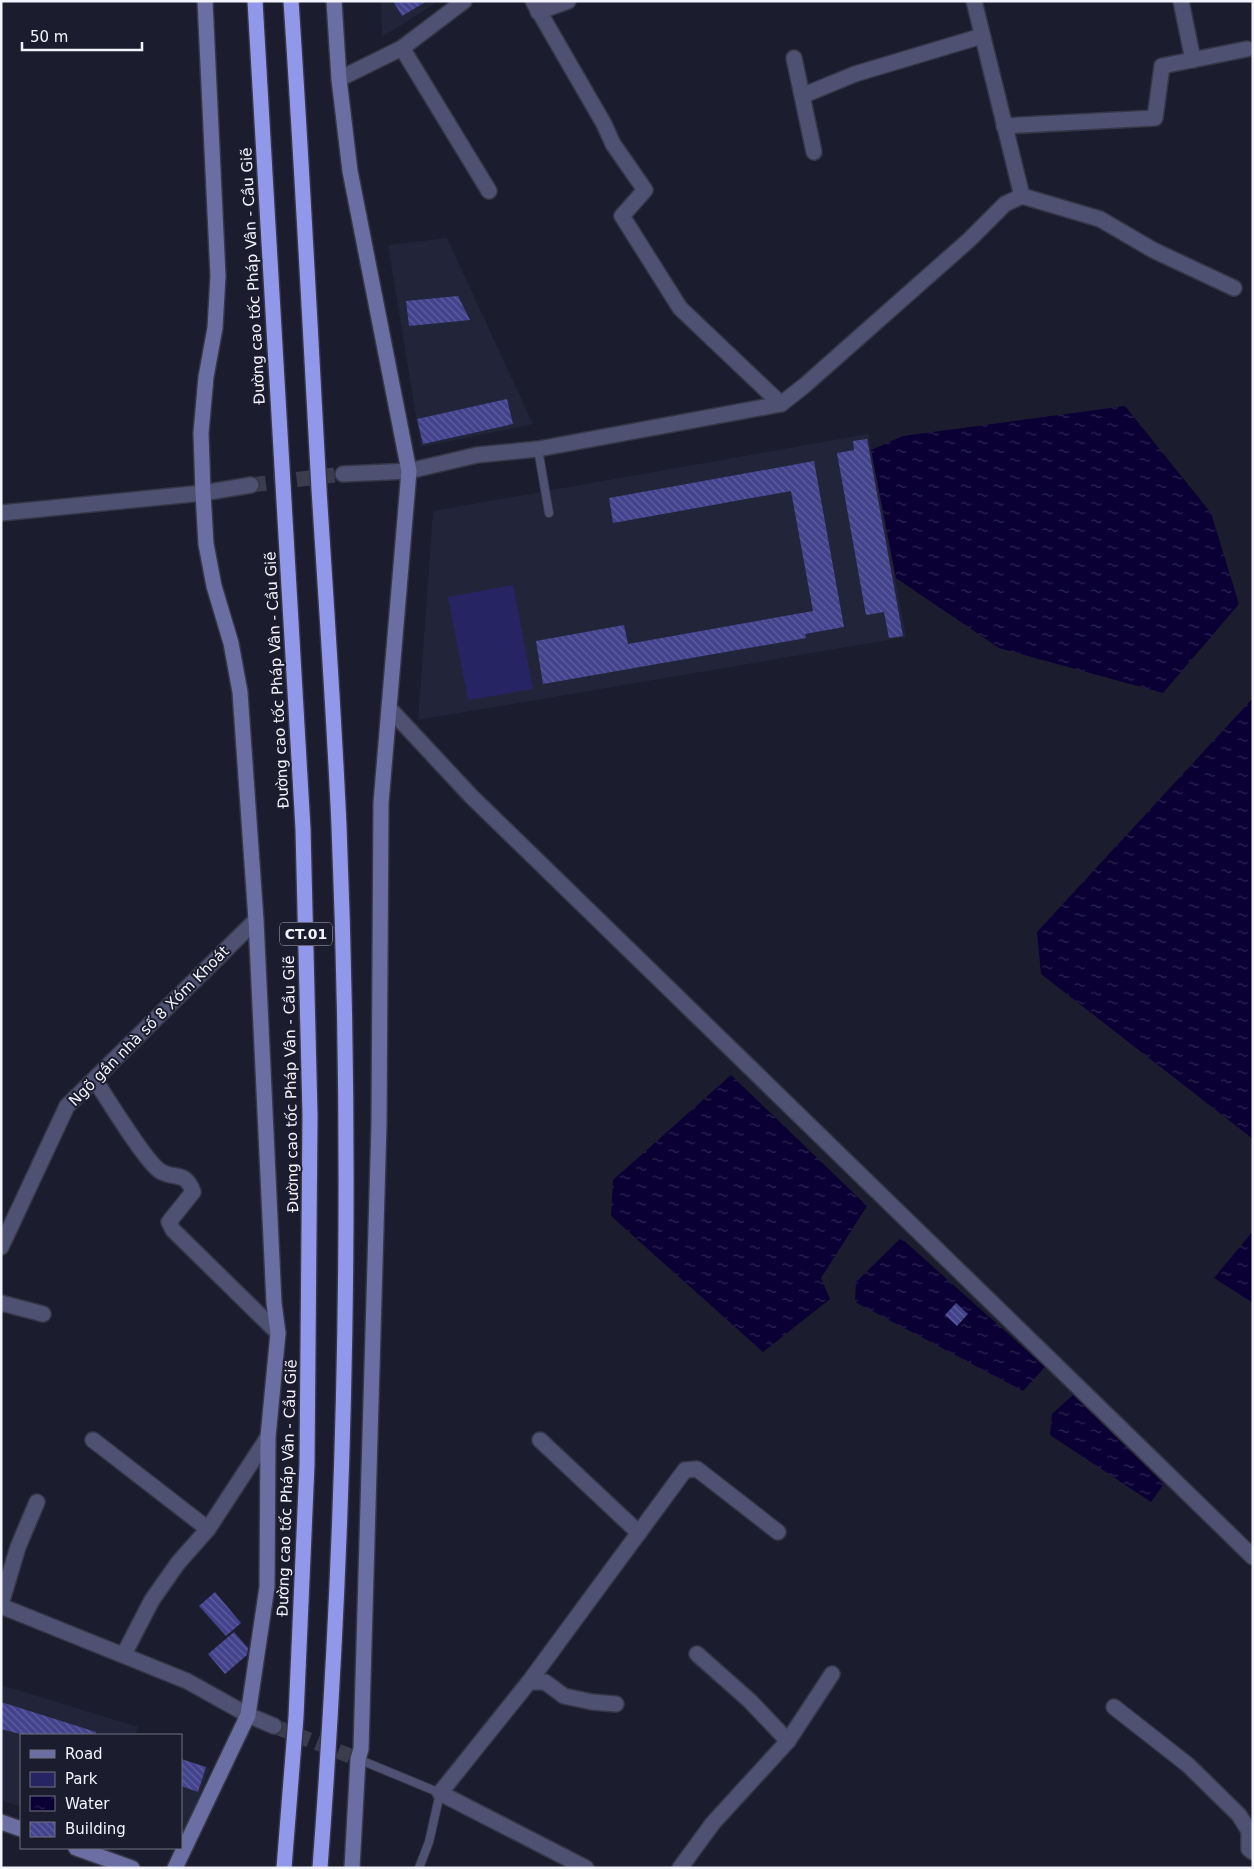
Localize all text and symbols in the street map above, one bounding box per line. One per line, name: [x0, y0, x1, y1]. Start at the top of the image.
scale bar: [22, 20, 142, 52]
text: 50 m: [30, 28, 68, 46]
street label: Đường cao tốc Pháp Vân - Cầu Giẽ: [237, 147, 269, 405]
street label: Đường cao tốc Pháp Vân - Cầu Giẽ: [261, 551, 293, 809]
road number: CT.01: [280, 922, 332, 946]
street label: Ngõ gần nhà số 8 Xóm Khoát: [65, 942, 233, 1110]
street label: Đường cao tốc Pháp Vân - Cầu Giẽ: [280, 955, 302, 1213]
street label: Đường cao tốc Pháp Vân - Cầu Giẽ: [274, 1359, 300, 1617]
legend: [20, 1734, 182, 1849]
text: Road: [65, 1745, 103, 1763]
text: Park: [65, 1770, 98, 1788]
text: Water: [65, 1795, 110, 1813]
text: Building: [65, 1820, 126, 1838]

